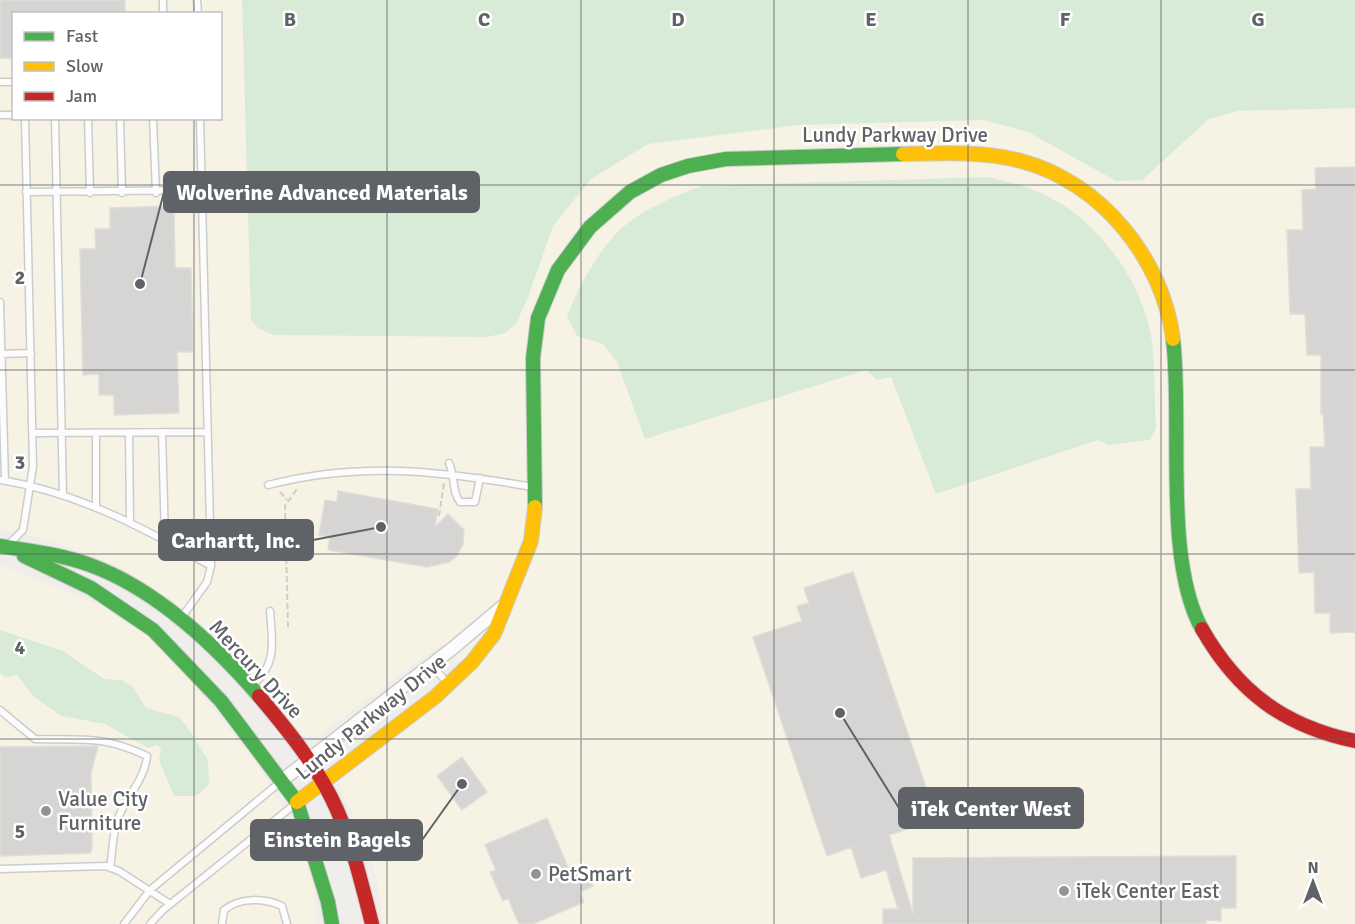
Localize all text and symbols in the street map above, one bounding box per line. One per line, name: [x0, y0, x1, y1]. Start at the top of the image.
text: B: [284, 7, 296, 32]
text: C: [478, 7, 490, 32]
text: D: [671, 7, 685, 32]
text: E: [865, 7, 877, 32]
text: F: [1060, 7, 1071, 32]
text: G: [1251, 7, 1265, 32]
legend: [12, 12, 222, 120]
text: Fast: [66, 25, 98, 47]
text: Slow: [66, 55, 103, 77]
text: Jam: [66, 85, 97, 107]
street label: Lundy Parkway Drive: [802, 122, 988, 148]
callout: Wolverine Advanced Materials: [164, 172, 479, 212]
text: Wolverine Advanced Materials: [176, 179, 468, 206]
text: 2: [15, 265, 25, 290]
text: 3: [15, 450, 25, 475]
callout: Carhartt, Inc.: [159, 520, 313, 560]
text: Carhartt, Inc.: [171, 527, 301, 554]
street label: Mercury Drive: [204, 614, 308, 724]
text: 4: [15, 635, 26, 660]
street label: Lundy Parkway Drive: [291, 648, 451, 786]
place label: Value City Furniture: [58, 786, 148, 836]
callout: iTek Center West: [899, 788, 1083, 828]
text: iTek Center West: [911, 795, 1071, 822]
marker: Value City Furniture: [39, 804, 53, 818]
text: 5: [15, 819, 25, 844]
callout: Einstein Bagels: [251, 820, 422, 860]
text: Einstein Bagels: [263, 826, 411, 853]
north arrow: [1283, 852, 1343, 912]
text: N: [1307, 858, 1319, 878]
place label: PetSmart: [548, 861, 632, 887]
marker: PetSmart: [529, 867, 543, 881]
place label: iTek Center East: [1076, 878, 1219, 904]
marker: iTek Center East: [1057, 884, 1071, 898]

